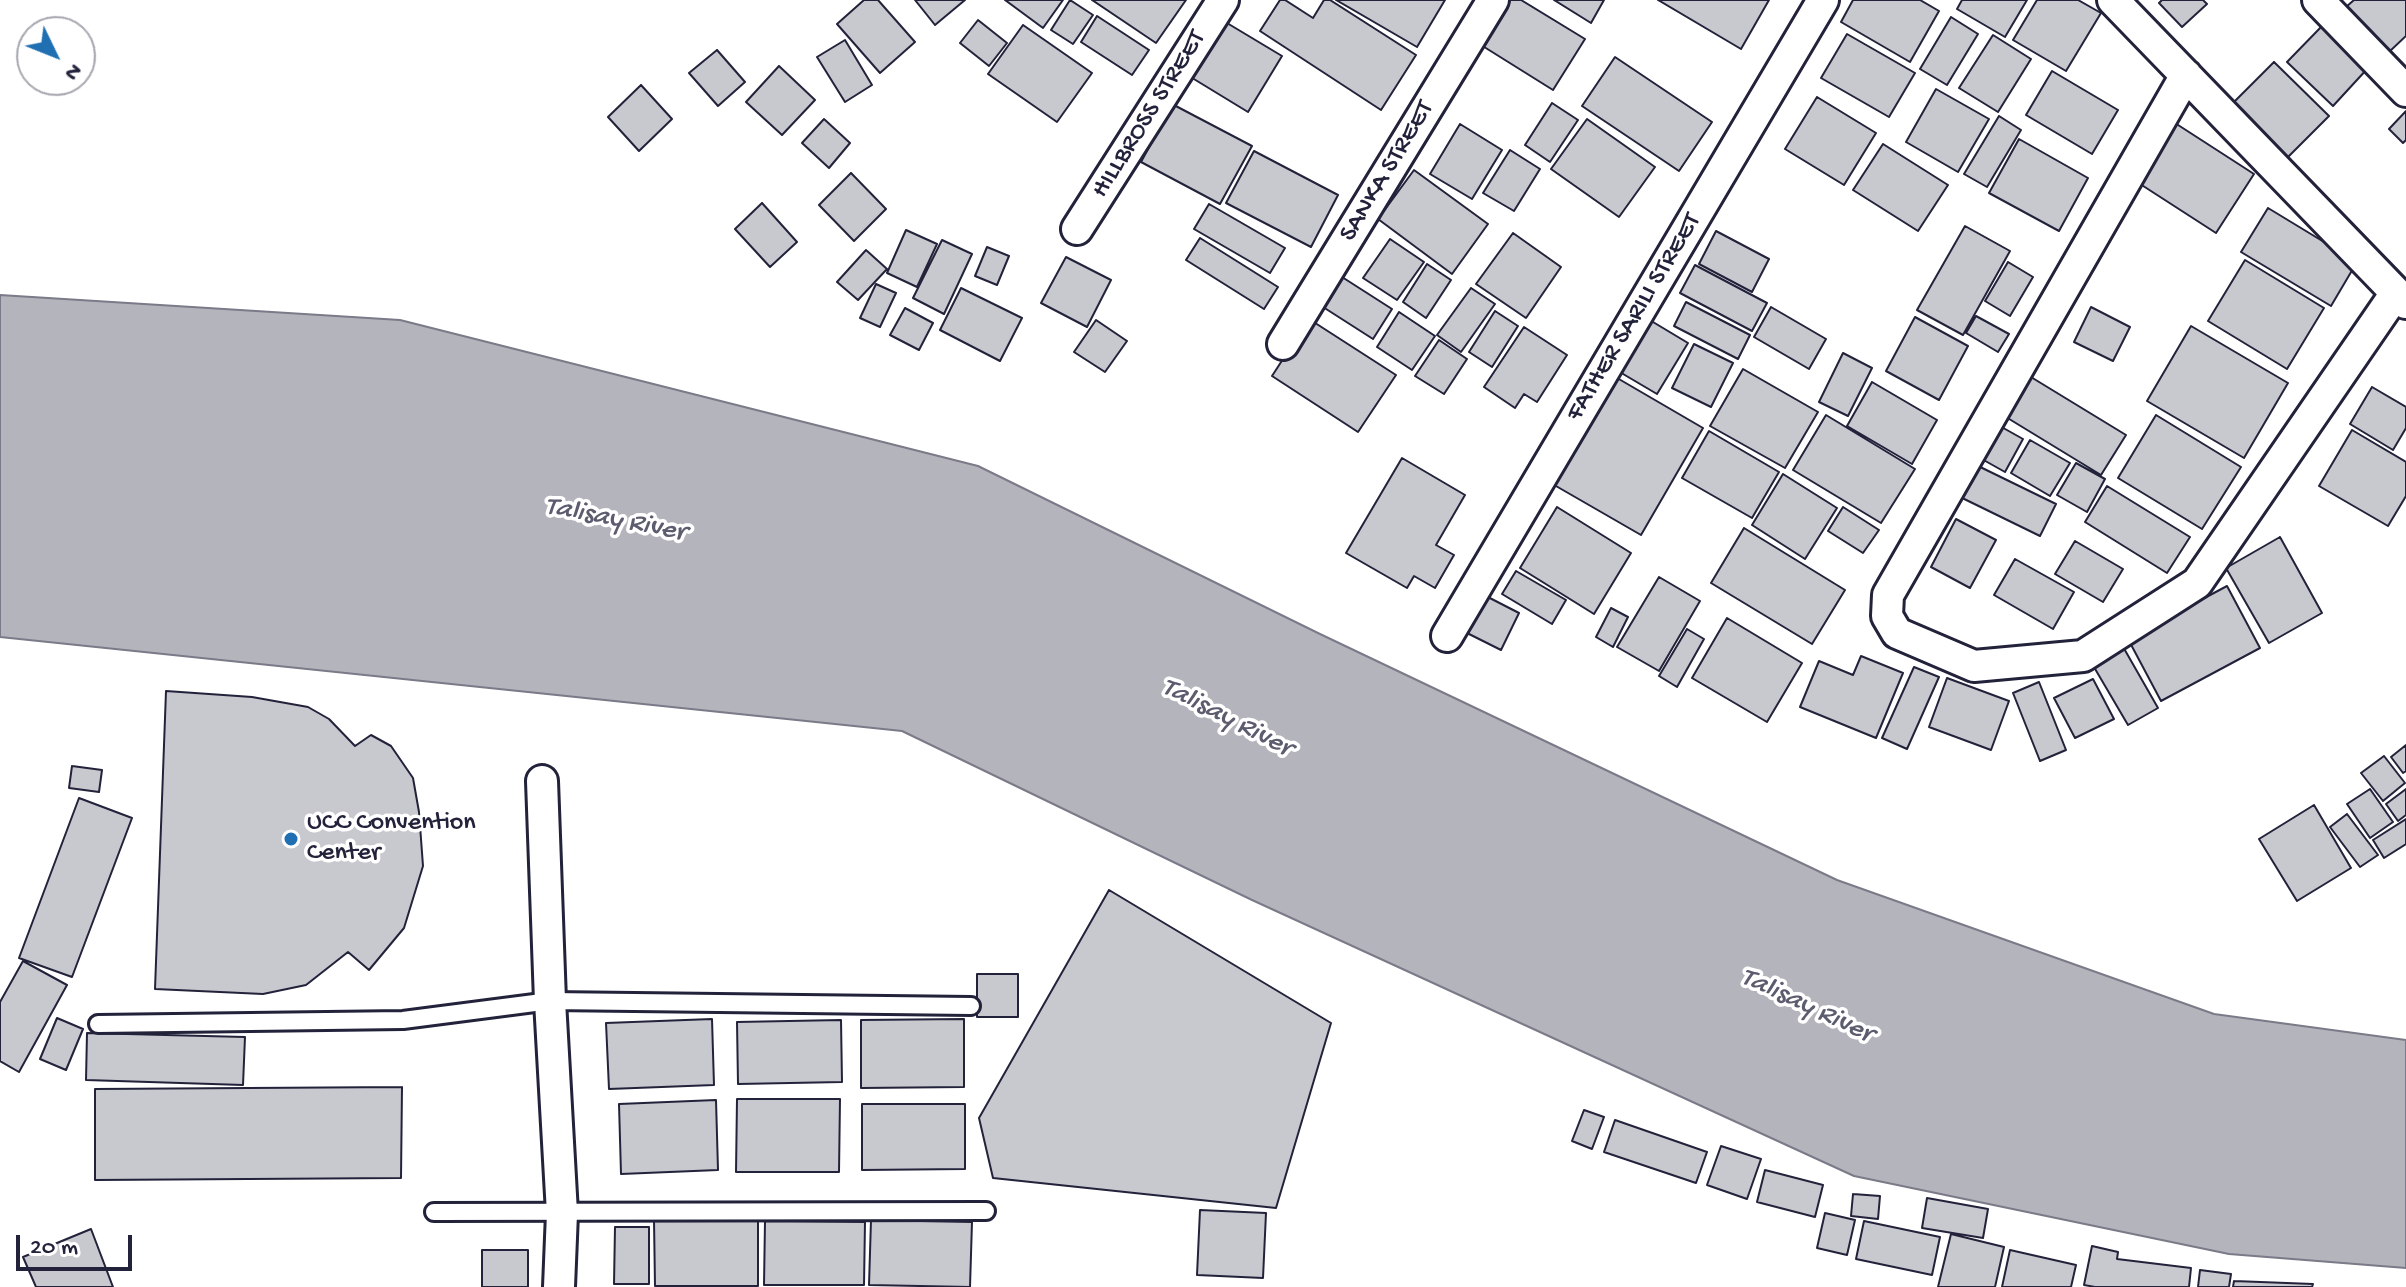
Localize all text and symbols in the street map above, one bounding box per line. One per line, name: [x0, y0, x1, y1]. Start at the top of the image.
north arrow: [16, 16, 96, 96]
street label: HILLBROSS STREET: [1086, 26, 1214, 204]
text: N: [58, 57, 86, 85]
street label: SANKA STREET: [1334, 96, 1442, 248]
street label: FATHER SARILI STREET: [1561, 208, 1709, 428]
water label: Talisay River: [542, 491, 688, 551]
water label: Talisay River: [1155, 672, 1297, 766]
place label: UCC Convention Center: [307, 808, 476, 870]
marker: UCC Convention Center: [282, 830, 300, 848]
water label: Talisay River: [1734, 962, 1878, 1052]
scale bar: [20, 1219, 136, 1269]
text: 20 m: [30, 1234, 78, 1263]

